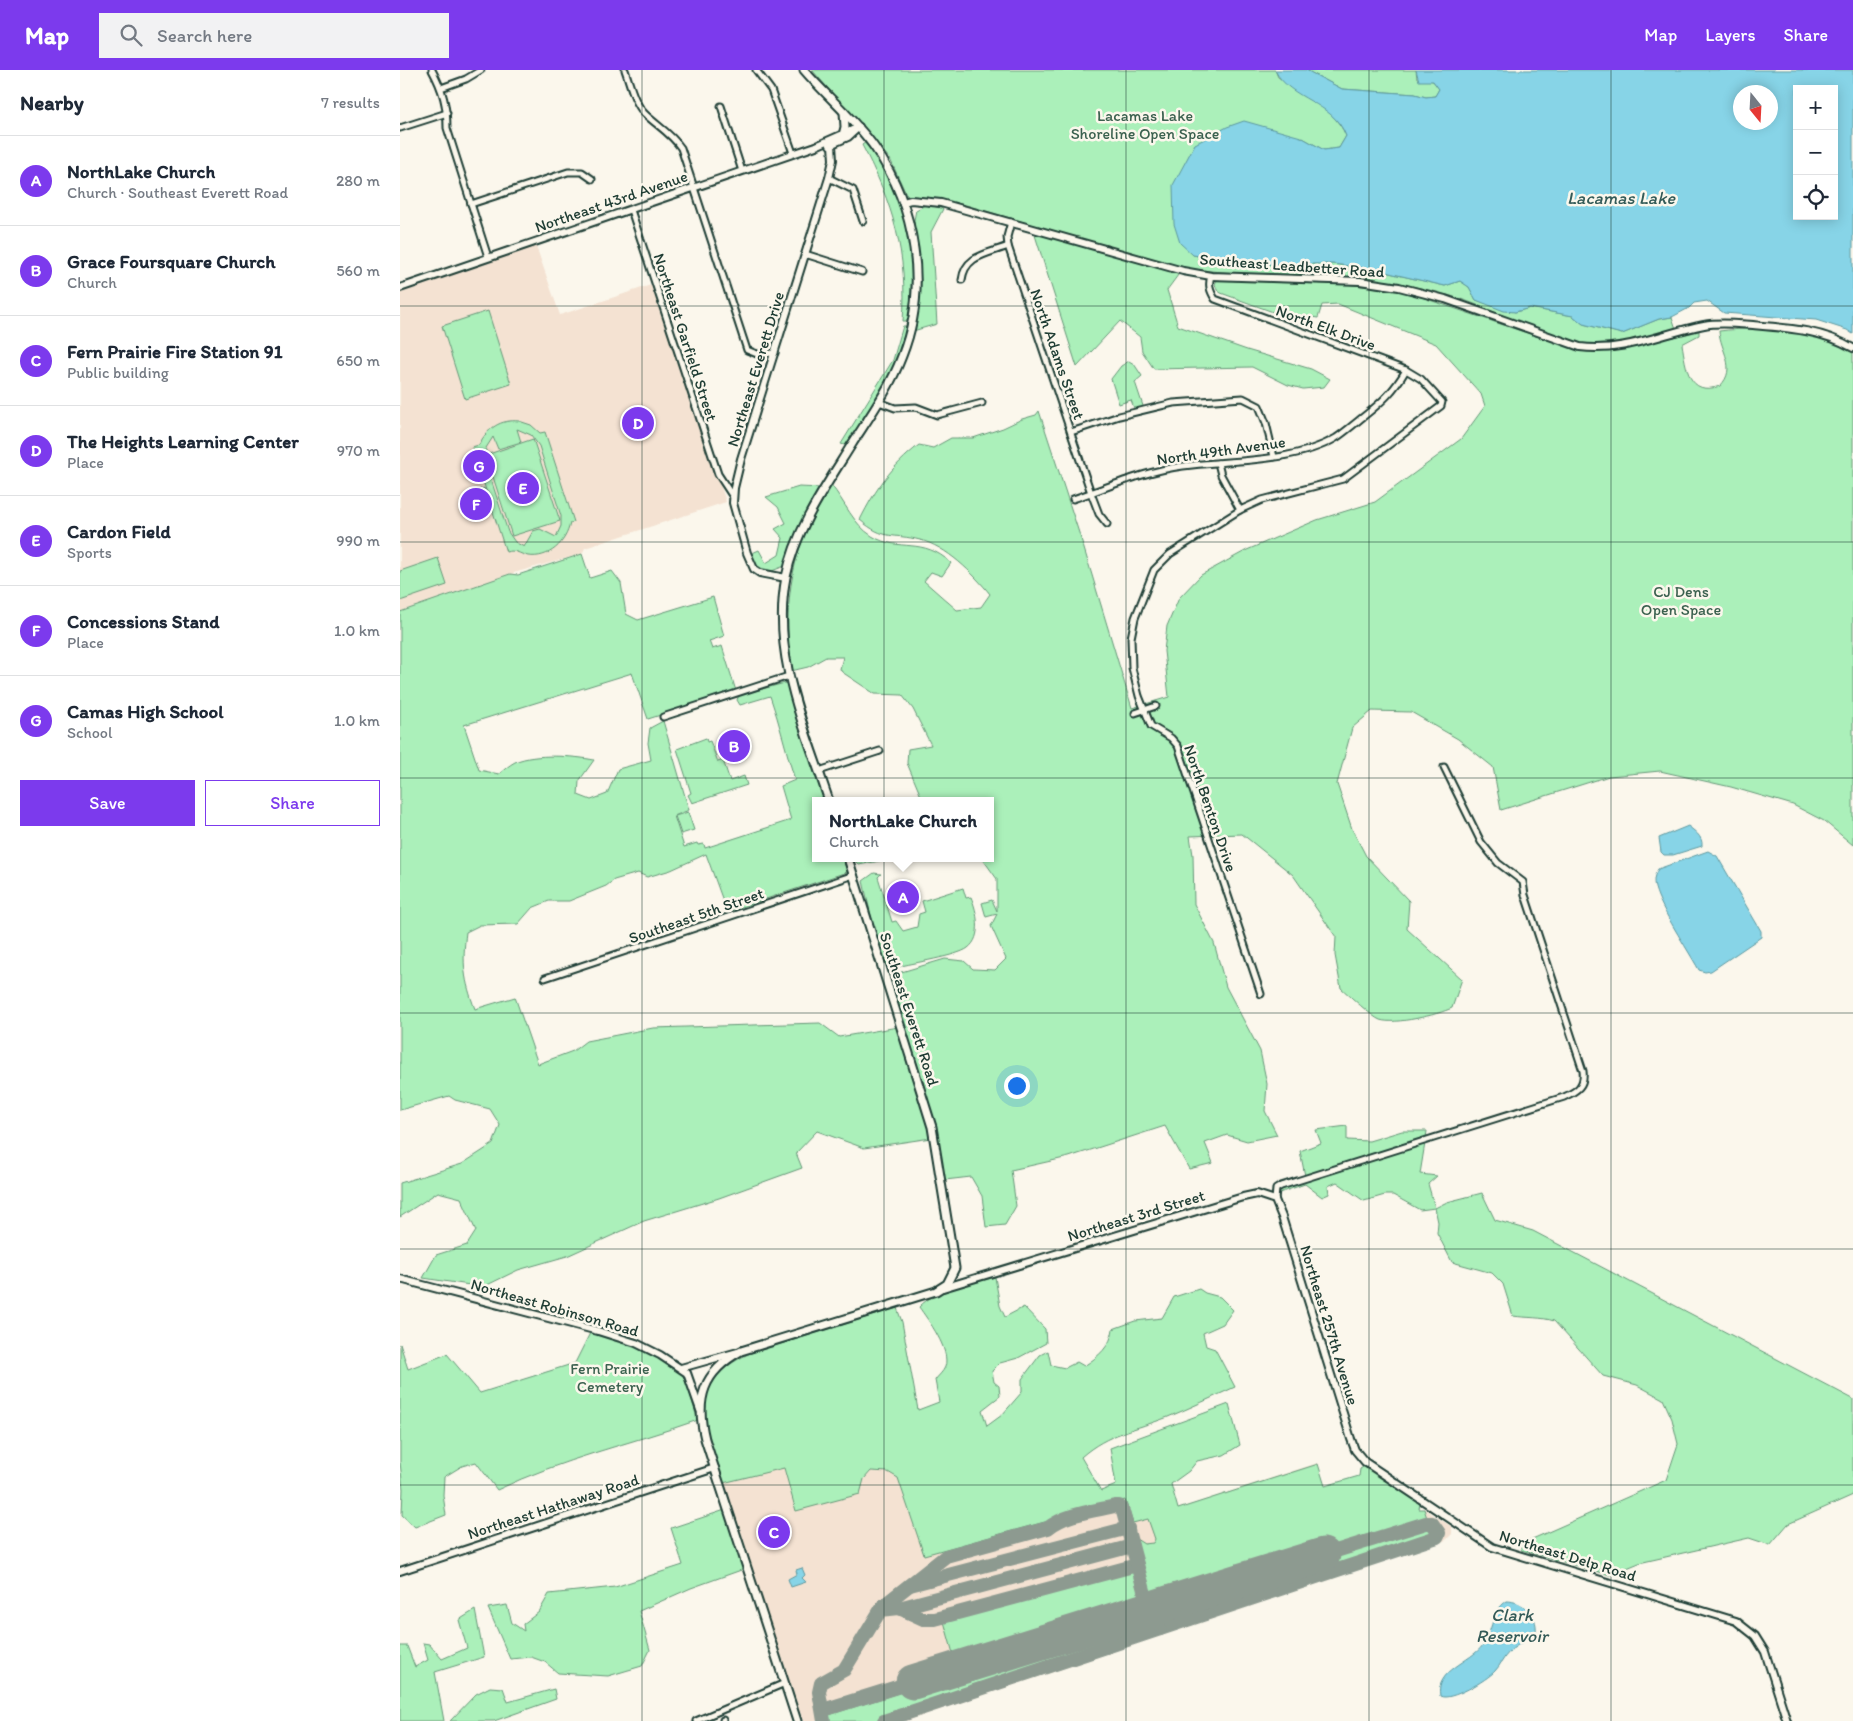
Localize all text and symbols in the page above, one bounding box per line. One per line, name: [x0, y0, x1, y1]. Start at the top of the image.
search box: [99, 13, 449, 58]
text: Map: [25, 21, 69, 50]
icon: search: [117, 21, 145, 49]
text: Search here: [157, 24, 252, 47]
text: Map: [1644, 24, 1677, 46]
text: Layers: [1705, 24, 1755, 46]
text: Share: [1783, 24, 1828, 46]
north arrow: [1733, 85, 1778, 130]
map controls: [1793, 85, 1838, 220]
button: +: [1793, 85, 1838, 130]
text: Nearby: [20, 90, 84, 115]
text: 7 results: [321, 93, 380, 112]
park label: Lacamas Lake Shoreline Open Space: [1071, 106, 1219, 143]
button: −: [1793, 130, 1838, 175]
text: NorthLake Church: [67, 160, 215, 183]
street label: Northeast 43rd Avenue: [532, 166, 690, 237]
text: A: [31, 171, 41, 190]
text: 280 m: [336, 171, 380, 190]
button: locate: [1793, 175, 1838, 220]
text: Church · Southeast Everett Road: [67, 183, 288, 202]
water label: Lacamas Lake: [1567, 187, 1676, 209]
text: Grace Foursquare Church: [67, 250, 275, 273]
street label: Southeast Leadbetter Road: [1199, 250, 1385, 281]
street label: Northeast Garfield Street: [649, 251, 722, 423]
text: B: [31, 261, 41, 280]
text: 560 m: [336, 261, 380, 280]
text: Church: [67, 273, 117, 292]
street label: North Adams Street: [1026, 286, 1089, 422]
street label: Northeast Everett Drive: [723, 289, 788, 449]
street label: North Elk Drive: [1273, 301, 1378, 354]
text: Fern Prairie Fire Station 91: [67, 340, 283, 363]
text: C: [31, 351, 41, 370]
text: 650 m: [336, 351, 380, 370]
text: Public building: [67, 363, 169, 382]
pin: D: [622, 404, 654, 442]
text: The Heights Learning Center: [67, 430, 299, 453]
street label: North 49th Avenue: [1155, 432, 1287, 469]
text: D: [31, 441, 41, 460]
text: 970 m: [337, 441, 380, 460]
pin: G: [463, 447, 495, 485]
text: Place: [67, 453, 104, 472]
pin: E: [507, 469, 539, 507]
pin: F: [460, 485, 492, 523]
text: Cardon Field: [67, 520, 171, 543]
text: E: [32, 531, 40, 550]
text: 990 m: [336, 531, 380, 550]
text: Sports: [67, 543, 112, 562]
park label: CJ Dens Open Space: [1641, 582, 1721, 619]
text: Concessions Stand: [67, 610, 220, 633]
text: F: [32, 621, 40, 640]
text: 1.0 km: [334, 621, 380, 640]
text: Place: [67, 633, 104, 652]
text: Camas High School: [67, 700, 224, 723]
text: G: [30, 711, 42, 730]
text: 1.0 km: [334, 711, 380, 730]
text: School: [67, 723, 113, 742]
pin: B: [718, 727, 750, 765]
street label: North Benton Drive: [1180, 742, 1241, 874]
button: Save: [20, 780, 195, 826]
button: Share: [205, 780, 380, 826]
popup: [812, 797, 994, 862]
text: NorthLake Church: [829, 809, 977, 832]
text: Church: [829, 832, 879, 851]
pin: A: [887, 878, 919, 916]
street label: Southeast 5th Street: [626, 883, 766, 948]
street label: Southeast Everett Road: [876, 930, 943, 1088]
your location: [1004, 1073, 1030, 1099]
street label: Northeast 3rd Street: [1065, 1186, 1207, 1245]
street label: Northeast 257th Avenue: [1296, 1243, 1363, 1408]
street label: Northeast Robinson Road: [469, 1274, 641, 1341]
park label: Fern Prairie Cemetery: [570, 1359, 650, 1396]
street label: Northeast Hathaway Road: [465, 1470, 641, 1543]
pin: C: [758, 1513, 790, 1551]
street label: Northeast Delp Road: [1497, 1526, 1639, 1585]
water label: Clark Reservoir: [1476, 1604, 1550, 1647]

